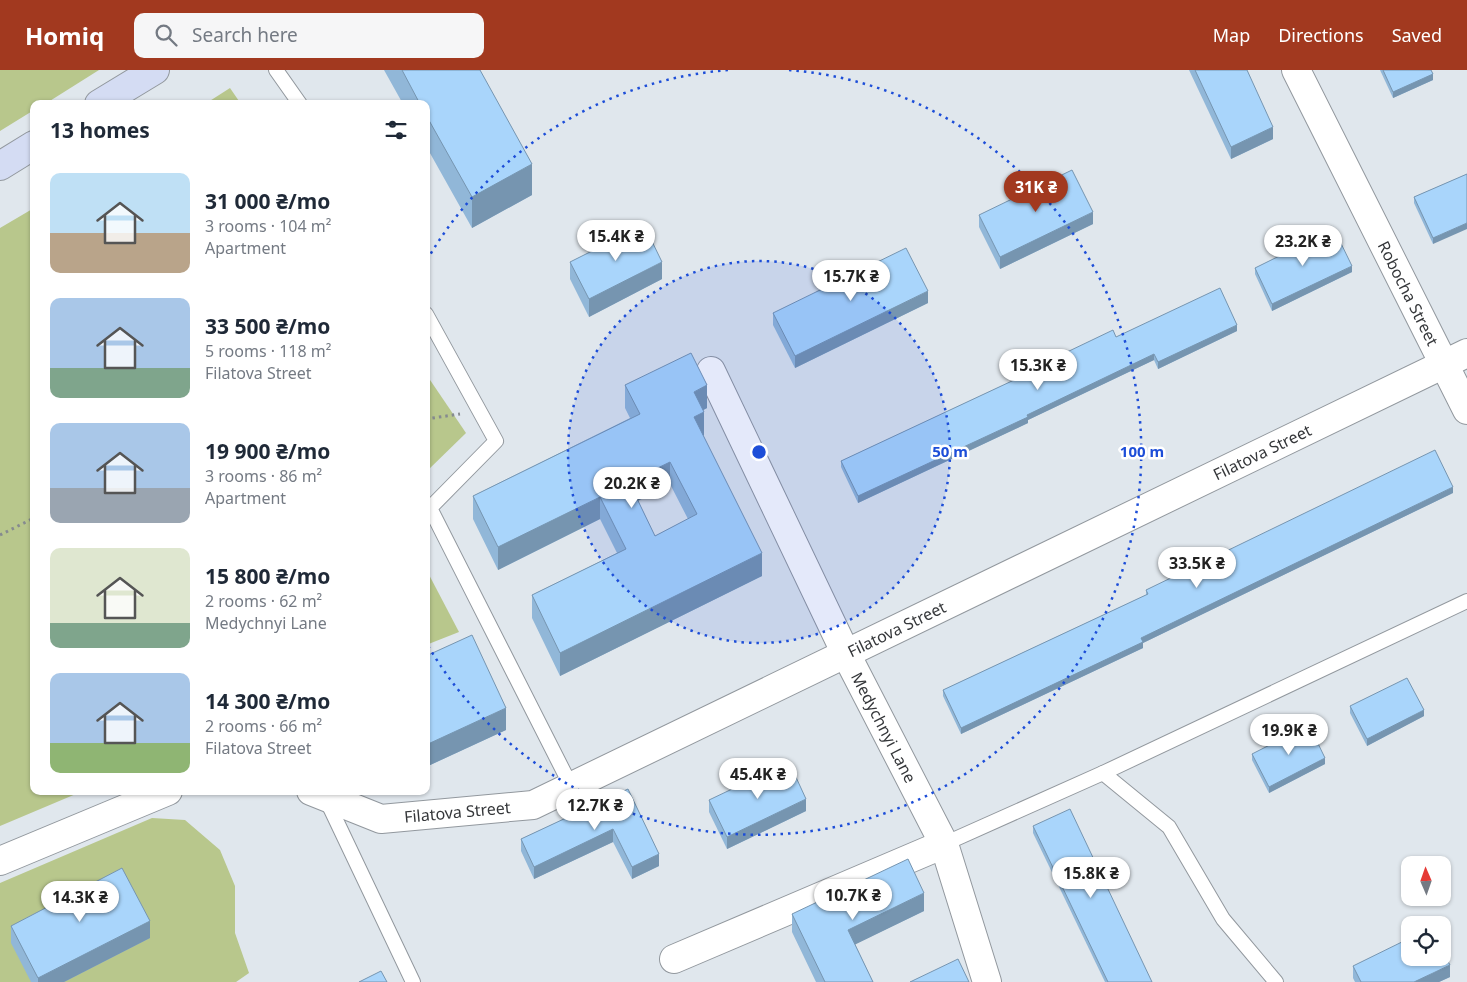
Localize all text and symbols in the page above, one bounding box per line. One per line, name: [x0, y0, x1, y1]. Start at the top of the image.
search box: [134, 13, 484, 58]
text: Homiq: [25, 19, 104, 52]
icon: search: [152, 21, 180, 49]
text: Search here: [192, 22, 298, 48]
text: Map: [1213, 23, 1250, 47]
text: Directions: [1278, 23, 1364, 47]
text: Saved: [1392, 23, 1442, 47]
text: 13 homes: [50, 116, 150, 144]
icon: filters: [382, 116, 410, 144]
pin: 31K ₴: [1001, 170, 1071, 213]
text: 31K ₴: [1015, 176, 1057, 198]
text: 31 000 ₴/mo: [205, 187, 330, 215]
icon: home: [90, 193, 150, 253]
text: 3 rooms · 104 m²: [205, 215, 331, 237]
pin: 15.4K ₴: [570, 220, 662, 262]
pin: 23.2K ₴: [1257, 224, 1349, 267]
text: 15.4K ₴: [588, 225, 644, 247]
text: 23.2K ₴: [1275, 230, 1331, 252]
text: Apartment: [205, 237, 286, 259]
street label: Robocha Street: [1373, 237, 1444, 350]
pin: 15.7K ₴: [805, 260, 897, 302]
text: 15.7K ₴: [823, 265, 879, 287]
text: 33 500 ₴/mo: [205, 312, 330, 340]
icon: home: [90, 318, 150, 378]
text: 5 rooms · 118 m²: [205, 340, 331, 362]
pin: 15.3K ₴: [992, 348, 1084, 391]
text: 15.3K ₴: [1010, 354, 1066, 376]
text: Filatova Street: [205, 362, 312, 384]
street label: Filatova Street: [1209, 419, 1315, 485]
text: 19 900 ₴/mo: [205, 437, 330, 465]
text: 50 m: [932, 441, 968, 461]
text: 100 m: [1120, 441, 1164, 461]
icon: home: [90, 443, 150, 503]
centre of rings: [750, 443, 768, 461]
text: 3 rooms · 86 m²: [205, 465, 322, 487]
pin: 20.2K ₴: [586, 466, 678, 509]
text: 20.2K ₴: [604, 472, 660, 494]
text: Apartment: [205, 487, 286, 509]
pin: 33.5K ₴: [1151, 546, 1243, 589]
text: 33.5K ₴: [1169, 552, 1225, 574]
text: 15 800 ₴/mo: [205, 562, 330, 590]
icon: home: [90, 568, 150, 628]
text: 2 rooms · 62 m²: [205, 590, 322, 612]
street label: Filatova Street: [844, 596, 950, 662]
text: Medychnyi Lane: [205, 612, 327, 634]
street label: Medychnyi Lane: [846, 668, 921, 786]
text: 14 300 ₴/mo: [205, 687, 330, 715]
icon: home: [90, 693, 150, 753]
pin: 19.9K ₴: [1243, 714, 1335, 756]
text: 2 rooms · 66 m²: [205, 715, 322, 737]
text: 19.9K ₴: [1261, 719, 1317, 741]
text: Filatova Street: [205, 737, 312, 759]
pin: 45.4K ₴: [712, 758, 804, 800]
text: 45.4K ₴: [730, 763, 786, 785]
pin: 12.7K ₴: [549, 788, 641, 831]
text: 12.7K ₴: [567, 794, 623, 816]
street label: Filatova Street: [403, 796, 512, 828]
pin: 15.8K ₴: [1045, 856, 1137, 899]
north arrow: [1401, 856, 1451, 906]
map controls: [1401, 856, 1451, 966]
text: 15.8K ₴: [1063, 862, 1119, 884]
pin: 10.7K ₴: [807, 878, 899, 921]
pin: 14.3K ₴: [34, 880, 126, 923]
text: 10.7K ₴: [825, 884, 881, 906]
text: 14.3K ₴: [52, 886, 108, 908]
button: locate: [1401, 916, 1451, 966]

